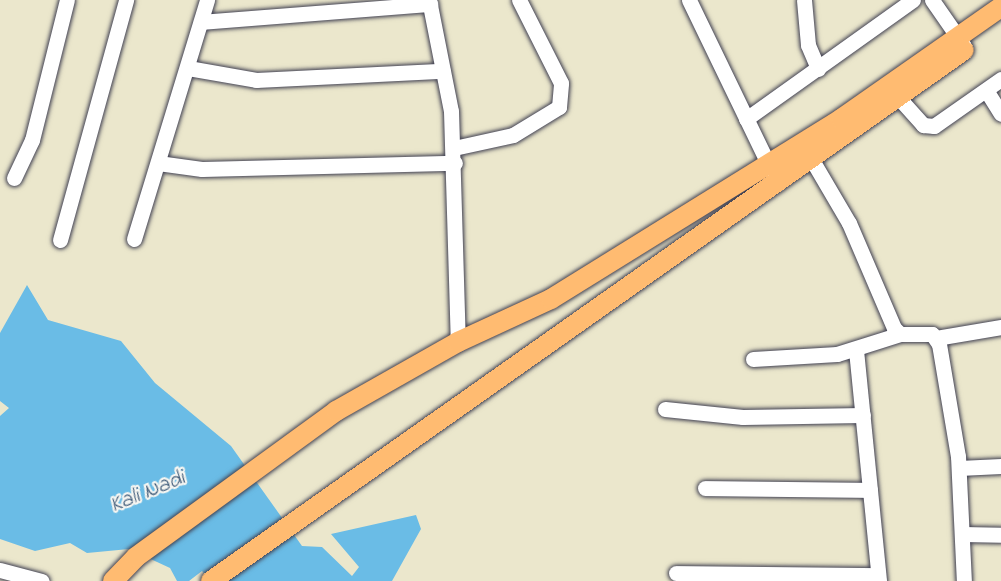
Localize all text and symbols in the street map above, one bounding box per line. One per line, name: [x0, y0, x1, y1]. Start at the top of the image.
water label: Kali Nadi: [107, 466, 189, 520]

